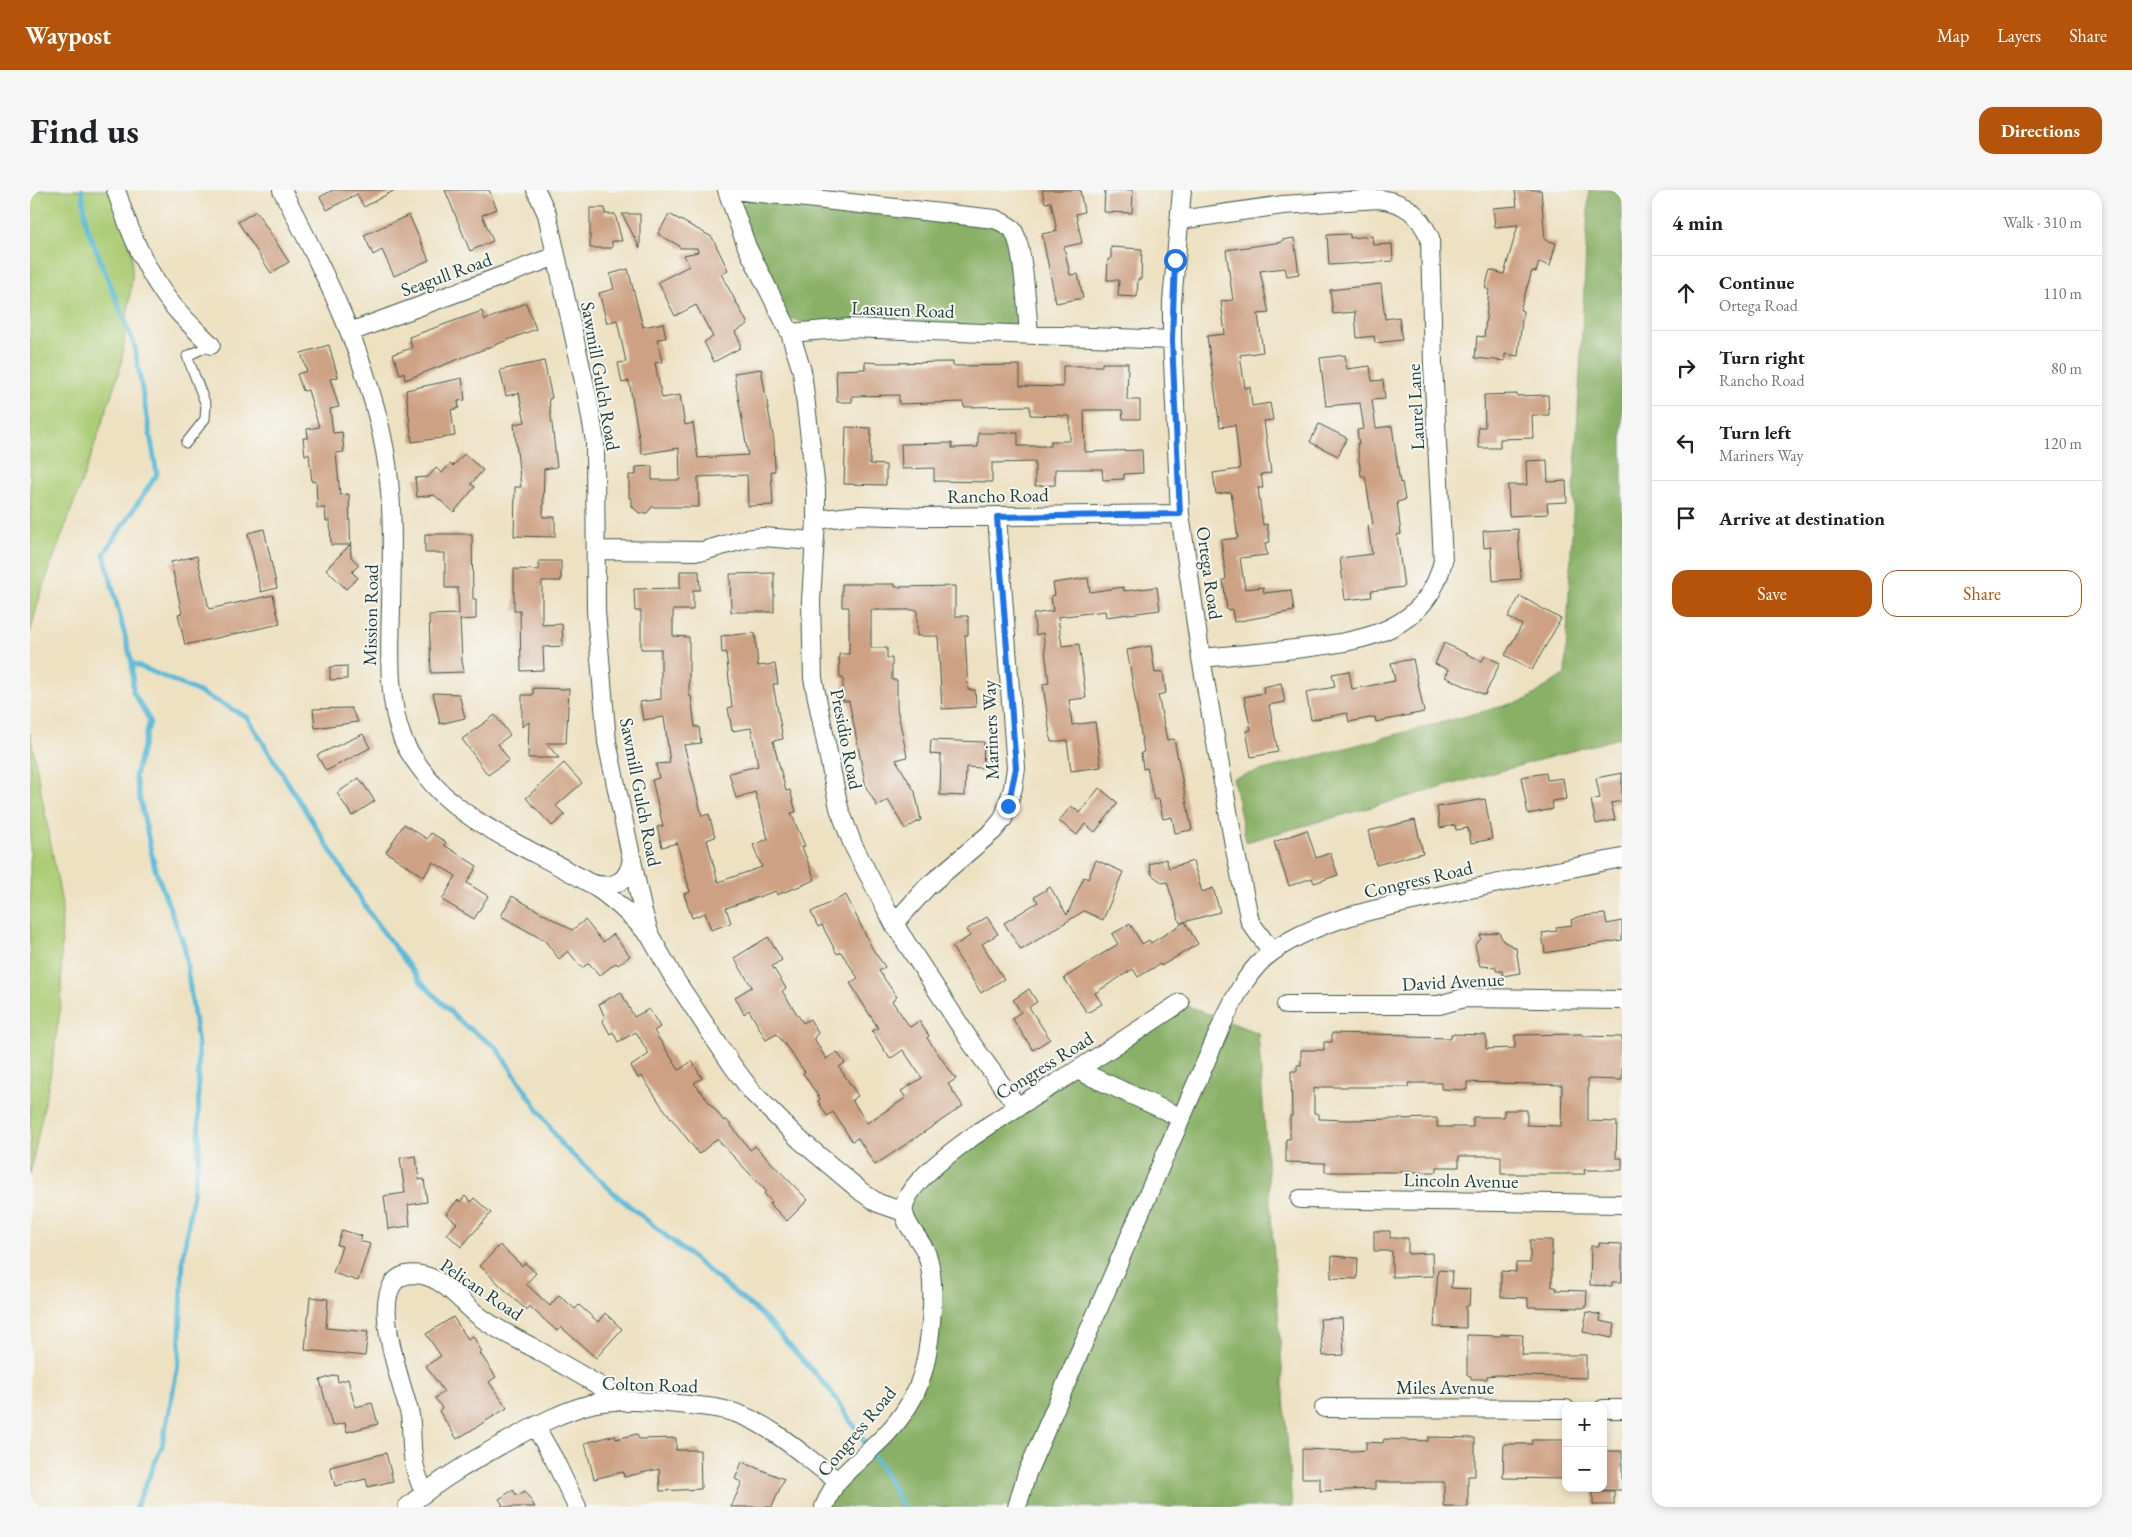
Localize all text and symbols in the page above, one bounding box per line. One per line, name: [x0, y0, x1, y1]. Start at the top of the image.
text: Waypost: [25, 20, 111, 51]
text: Map: [1937, 24, 1969, 47]
text: Layers: [1997, 24, 2041, 47]
text: Share: [2069, 24, 2107, 47]
button: Directions: [1979, 107, 2102, 154]
text: Find us: [30, 108, 139, 153]
text: 4 min: [1672, 209, 1723, 236]
text: Walk · 310 m: [2003, 212, 2082, 233]
street label: Seagull Road: [397, 246, 495, 302]
route start: [1164, 249, 1187, 272]
text: Continue: [1719, 270, 1794, 295]
icon: ahead: [1672, 279, 1700, 307]
text: 110 m: [2043, 283, 2082, 304]
street label: Lasauen Road: [851, 295, 955, 324]
text: Ortega Road: [1719, 295, 1798, 316]
street label: Sawmill Gulch Road: [575, 300, 626, 453]
text: Turn right: [1719, 345, 1805, 370]
icon: right: [1672, 354, 1700, 382]
text: 80 m: [2051, 358, 2082, 379]
street label: Laurel Lane: [1401, 363, 1430, 451]
text: Rancho Road: [1719, 370, 1805, 391]
text: Turn left: [1719, 420, 1791, 445]
icon: left: [1672, 429, 1700, 457]
text: 120 m: [2043, 433, 2082, 454]
text: Mariners Way: [1719, 445, 1803, 466]
street label: Rancho Road: [947, 482, 1049, 509]
icon: arrive: [1672, 504, 1700, 532]
text: Arrive at destination: [1719, 506, 1885, 531]
street label: Ortega Road: [1191, 525, 1228, 622]
street label: Mission Road: [357, 564, 384, 666]
button: Save: [1672, 570, 1872, 617]
button: Share: [1882, 570, 2082, 617]
street label: Mariners Way: [976, 679, 1005, 781]
street label: Presidio Road: [824, 687, 869, 792]
street label: Sawmill Gulch Road: [614, 716, 667, 869]
route end: [997, 795, 1020, 818]
street label: Congress Road: [1361, 855, 1475, 904]
street label: David Avenue: [1401, 966, 1505, 997]
street label: Congress Road: [991, 1025, 1098, 1105]
street label: Lincoln Avenue: [1403, 1167, 1519, 1194]
street label: Pelican Road: [435, 1253, 528, 1326]
street label: Colton Road: [602, 1370, 699, 1399]
street label: Miles Avenue: [1396, 1375, 1494, 1400]
street label: Congress Road: [811, 1381, 902, 1482]
map controls: [1562, 1402, 1607, 1492]
button: +: [1562, 1402, 1607, 1447]
button: −: [1562, 1447, 1607, 1492]

